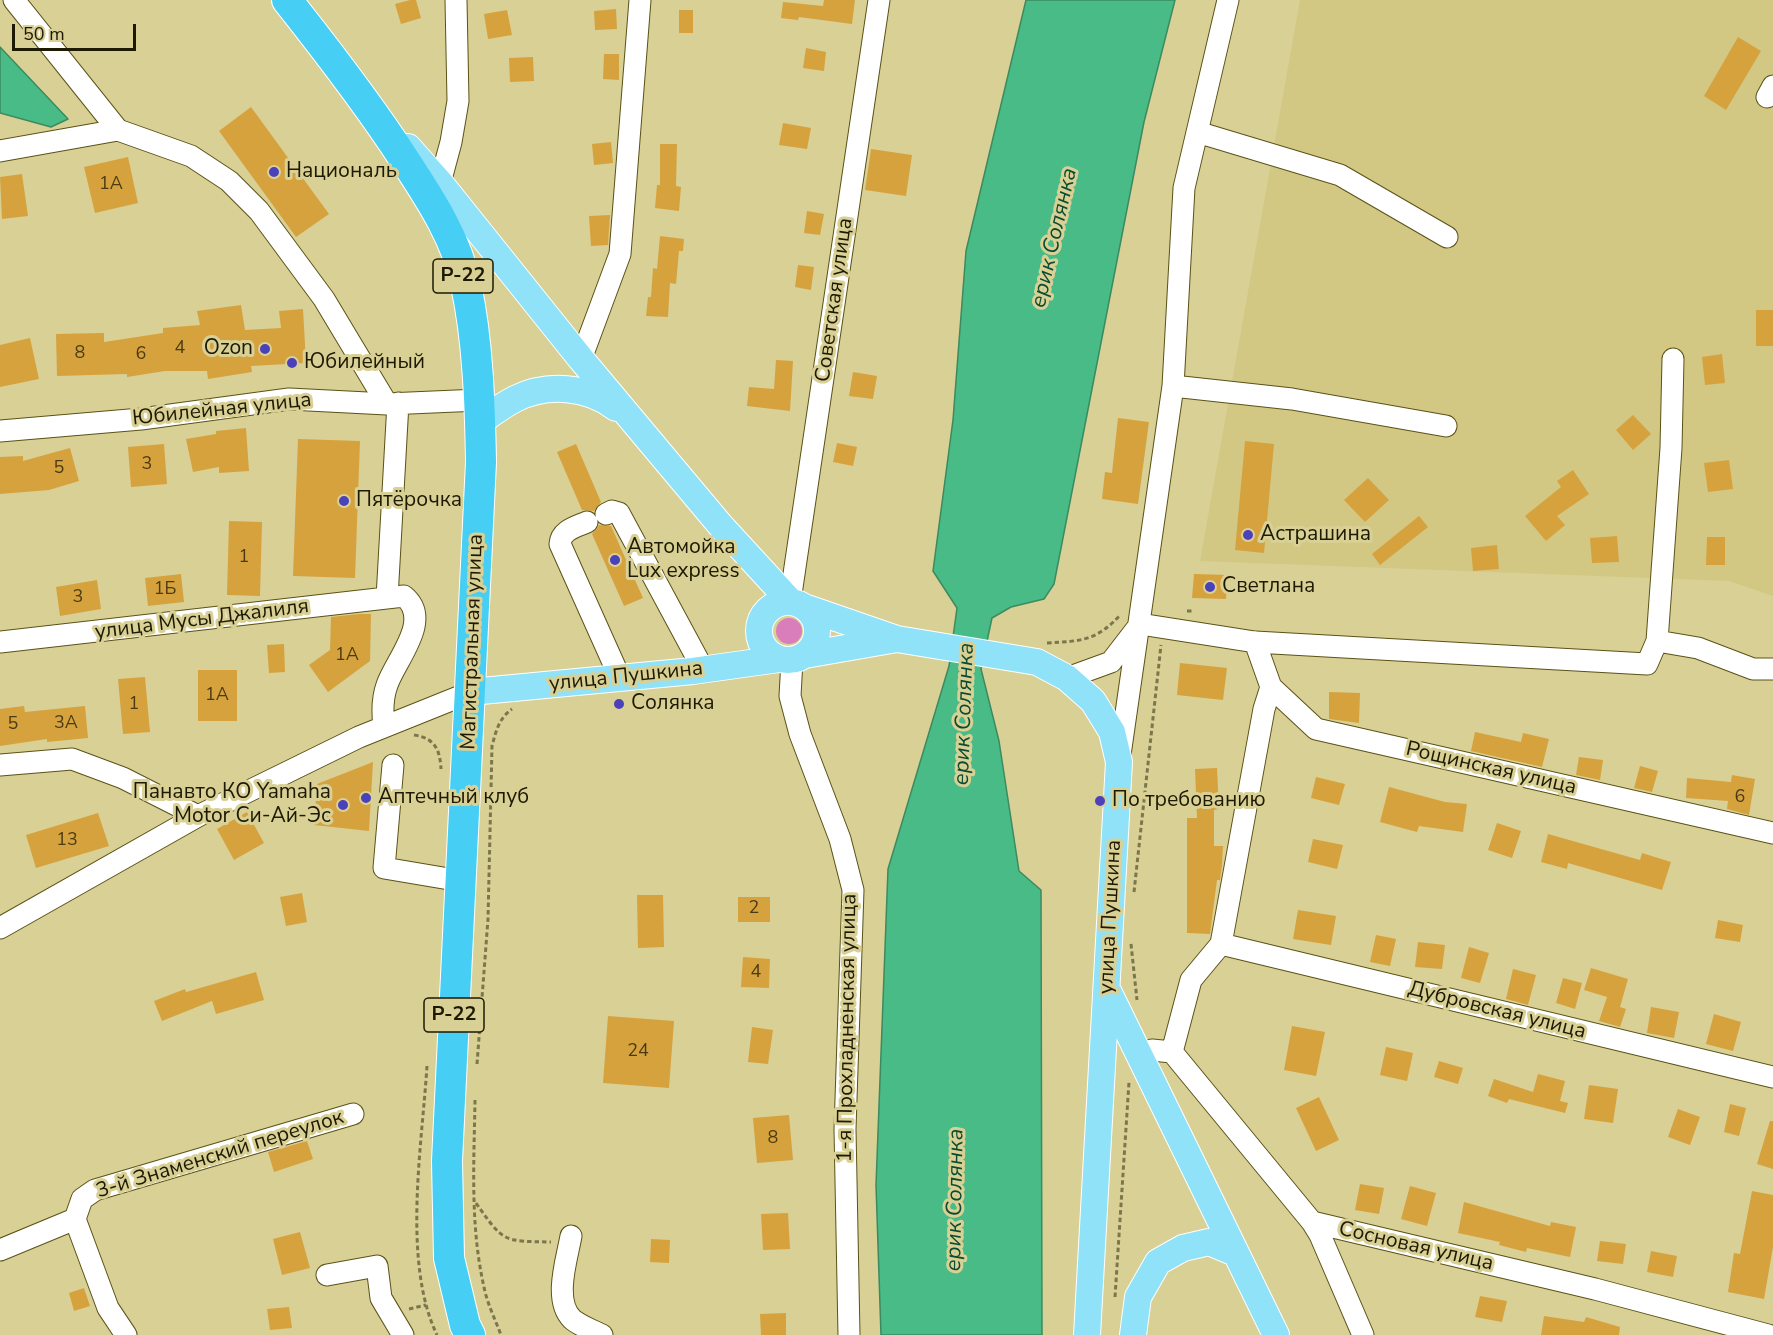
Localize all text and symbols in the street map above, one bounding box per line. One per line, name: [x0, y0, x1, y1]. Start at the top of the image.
scale bar: [15, 12, 140, 50]
text: 50 m: [23, 22, 65, 46]
place label: Националь: [286, 159, 397, 185]
marker: Националь: [267, 165, 281, 179]
water label: ерик Солянка: [1026, 166, 1084, 310]
house number: 1А: [99, 174, 123, 196]
street label: Советская улица: [811, 216, 859, 384]
road number: Р-22: [433, 259, 493, 293]
place label: Ozon: [204, 336, 253, 362]
house number: 4: [175, 338, 185, 360]
marker: Ozon: [258, 342, 272, 356]
house number: 8: [75, 343, 85, 365]
house number: 6: [136, 344, 146, 366]
place label: Юбилейный: [304, 350, 425, 376]
marker: Юбилейный: [285, 356, 299, 370]
street label: Юбилейная улица: [131, 388, 313, 432]
house number: 3: [142, 454, 152, 476]
house number: 5: [54, 458, 64, 480]
place label: Пятёрочка: [356, 488, 462, 514]
marker: Пятёрочка: [337, 494, 351, 508]
place label: Астрашина: [1260, 522, 1371, 548]
marker: Астрашина: [1241, 528, 1255, 542]
street label: Магистральная улица: [457, 534, 489, 750]
place label: Автомойка Lux express: [627, 535, 740, 585]
house number: 1: [239, 547, 249, 569]
marker: Автомойка Lux express: [608, 553, 622, 567]
place label: Светлана: [1222, 574, 1315, 600]
house number: 1Б: [154, 579, 176, 601]
marker: Светлана: [1203, 580, 1217, 594]
house number: 3: [73, 587, 83, 609]
street label: улица Мусы Джалиля: [94, 594, 310, 646]
water label: ерик Солянка: [949, 642, 981, 786]
house number: 1А: [335, 645, 359, 667]
street label: улица Пушкина: [548, 656, 704, 698]
house number: 1А: [205, 685, 229, 707]
place label: Солянка: [631, 691, 715, 717]
house number: 1: [129, 694, 139, 716]
marker: Солянка: [612, 697, 626, 711]
house number: 3А: [54, 713, 78, 735]
house number: 5: [8, 714, 18, 736]
street label: Рощинская улица: [1403, 737, 1579, 801]
place label: Панавто КО Yamaha Motor Си-Ай-Эс: [133, 780, 331, 830]
place label: Аптечный клуб: [378, 785, 529, 811]
house number: 6: [1735, 787, 1745, 809]
place label: По требованию: [1112, 788, 1266, 814]
marker: Аптечный клуб: [359, 791, 373, 805]
marker: По требованию: [1093, 794, 1107, 808]
marker: Панавто КО Yamaha Motor Си-Ай-Эс: [336, 798, 350, 812]
house number: 13: [56, 830, 78, 852]
street label: улица Пушкина: [1094, 839, 1128, 995]
street label: 1-я Прохладненская улица: [833, 893, 863, 1163]
house number: 2: [749, 898, 759, 920]
house number: 4: [751, 962, 761, 984]
street label: Дубровская улица: [1406, 977, 1588, 1045]
road number: Р-22: [424, 998, 484, 1032]
house number: 24: [627, 1041, 649, 1063]
street label: 3-й Знаменский переулок: [93, 1105, 347, 1205]
house number: 8: [768, 1128, 778, 1150]
water label: ерик Солянка: [942, 1128, 970, 1272]
street label: Сосновая улица: [1336, 1217, 1496, 1277]

